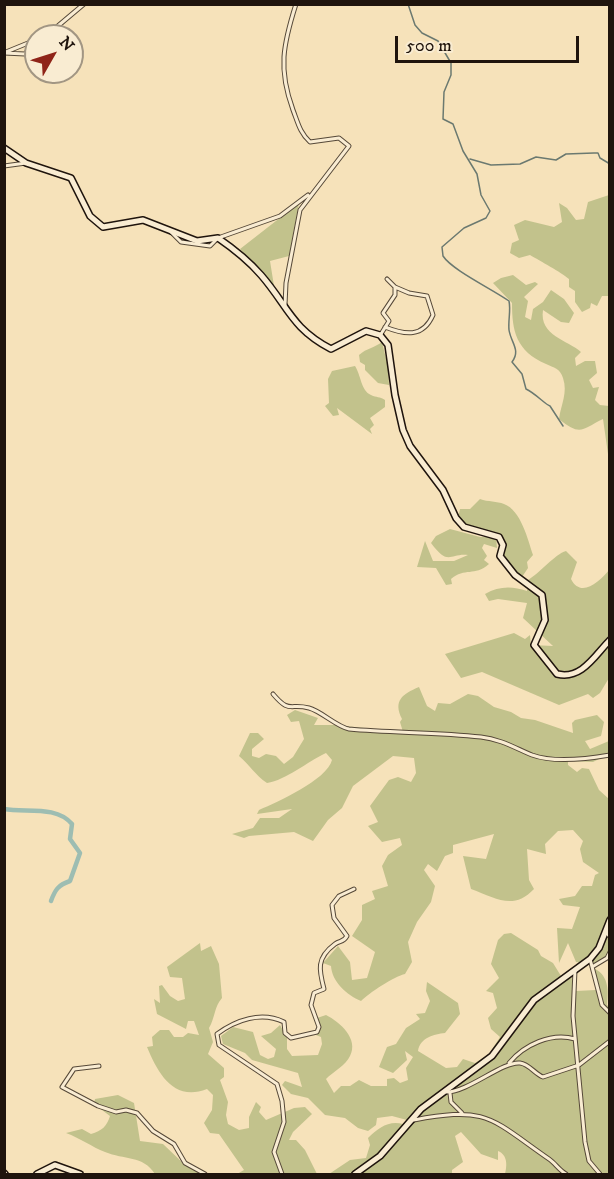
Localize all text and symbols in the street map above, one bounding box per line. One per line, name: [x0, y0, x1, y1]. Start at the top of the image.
north arrow: [24, 24, 84, 84]
scale bar: [398, 24, 582, 62]
text: N: [55, 33, 78, 55]
text: 500 m: [406, 35, 452, 57]

